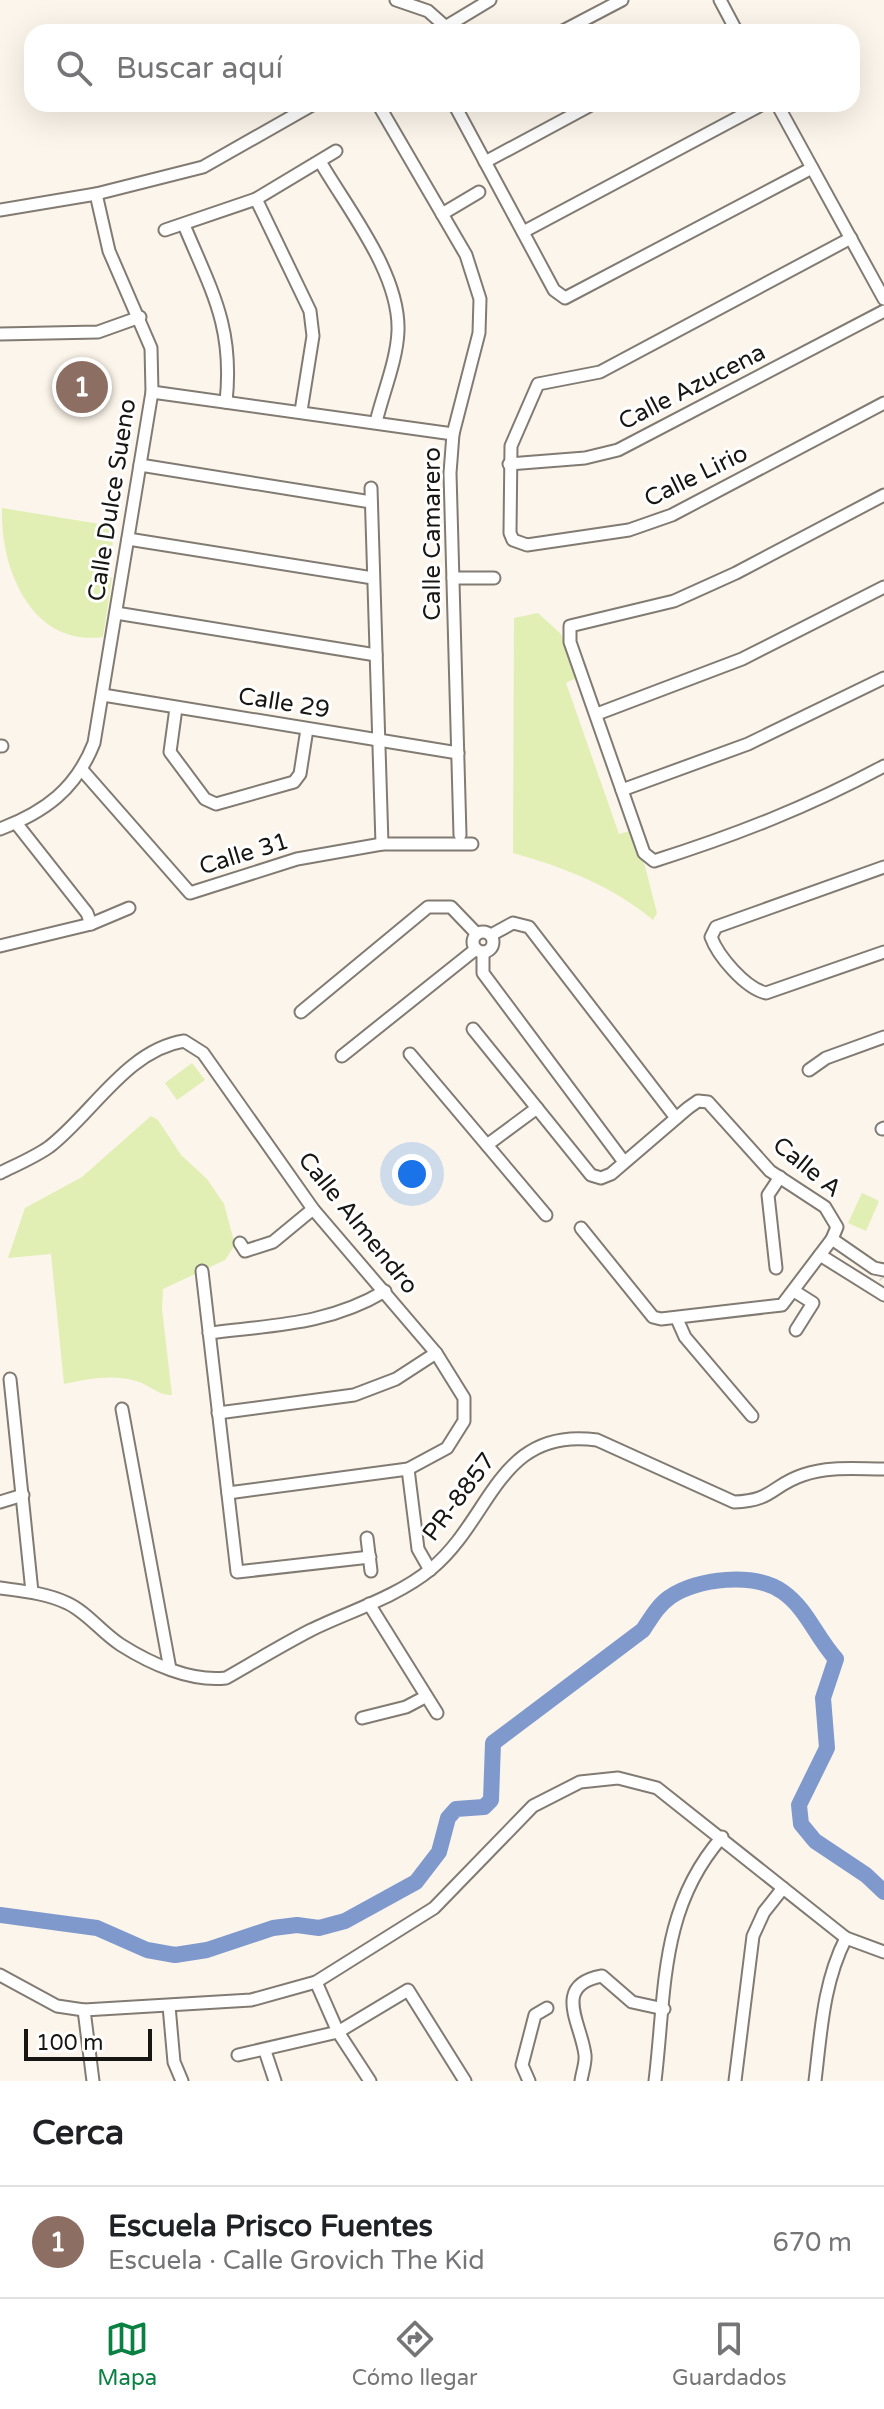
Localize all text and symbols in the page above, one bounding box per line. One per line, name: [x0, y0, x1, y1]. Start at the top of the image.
search box: [24, 24, 860, 112]
icon: search: [52, 46, 96, 90]
text: Buscar aquí: [116, 50, 283, 87]
street label: Calle Azucena: [614, 338, 770, 436]
pin: 1: [56, 357, 108, 417]
street label: Calle Dulce Sueno: [82, 397, 142, 603]
street label: Calle Lirio: [640, 439, 752, 513]
street label: Calle Camarero: [418, 447, 447, 621]
street label: Calle 29: [236, 681, 332, 725]
street label: Calle 31: [196, 827, 292, 881]
street label: Calle A: [767, 1131, 847, 1203]
street label: Calle Almendro: [292, 1146, 424, 1300]
your location: [392, 1154, 432, 1194]
street label: PR-8857: [416, 1447, 502, 1547]
scale bar: [24, 2025, 152, 2061]
text: 100 m: [36, 2030, 103, 2056]
text: Cerca: [32, 2113, 124, 2154]
text: Escuela Prisco Fuentes: [108, 2208, 433, 2245]
text: 1: [50, 2227, 66, 2258]
text: 670 m: [772, 2227, 852, 2258]
text: Escuela · Calle Grovich The Kid: [108, 2245, 485, 2276]
tab: Mapa: [97, 2317, 157, 2391]
tab: Cómo llegar: [352, 2317, 477, 2391]
tab: Guardados: [672, 2317, 787, 2391]

